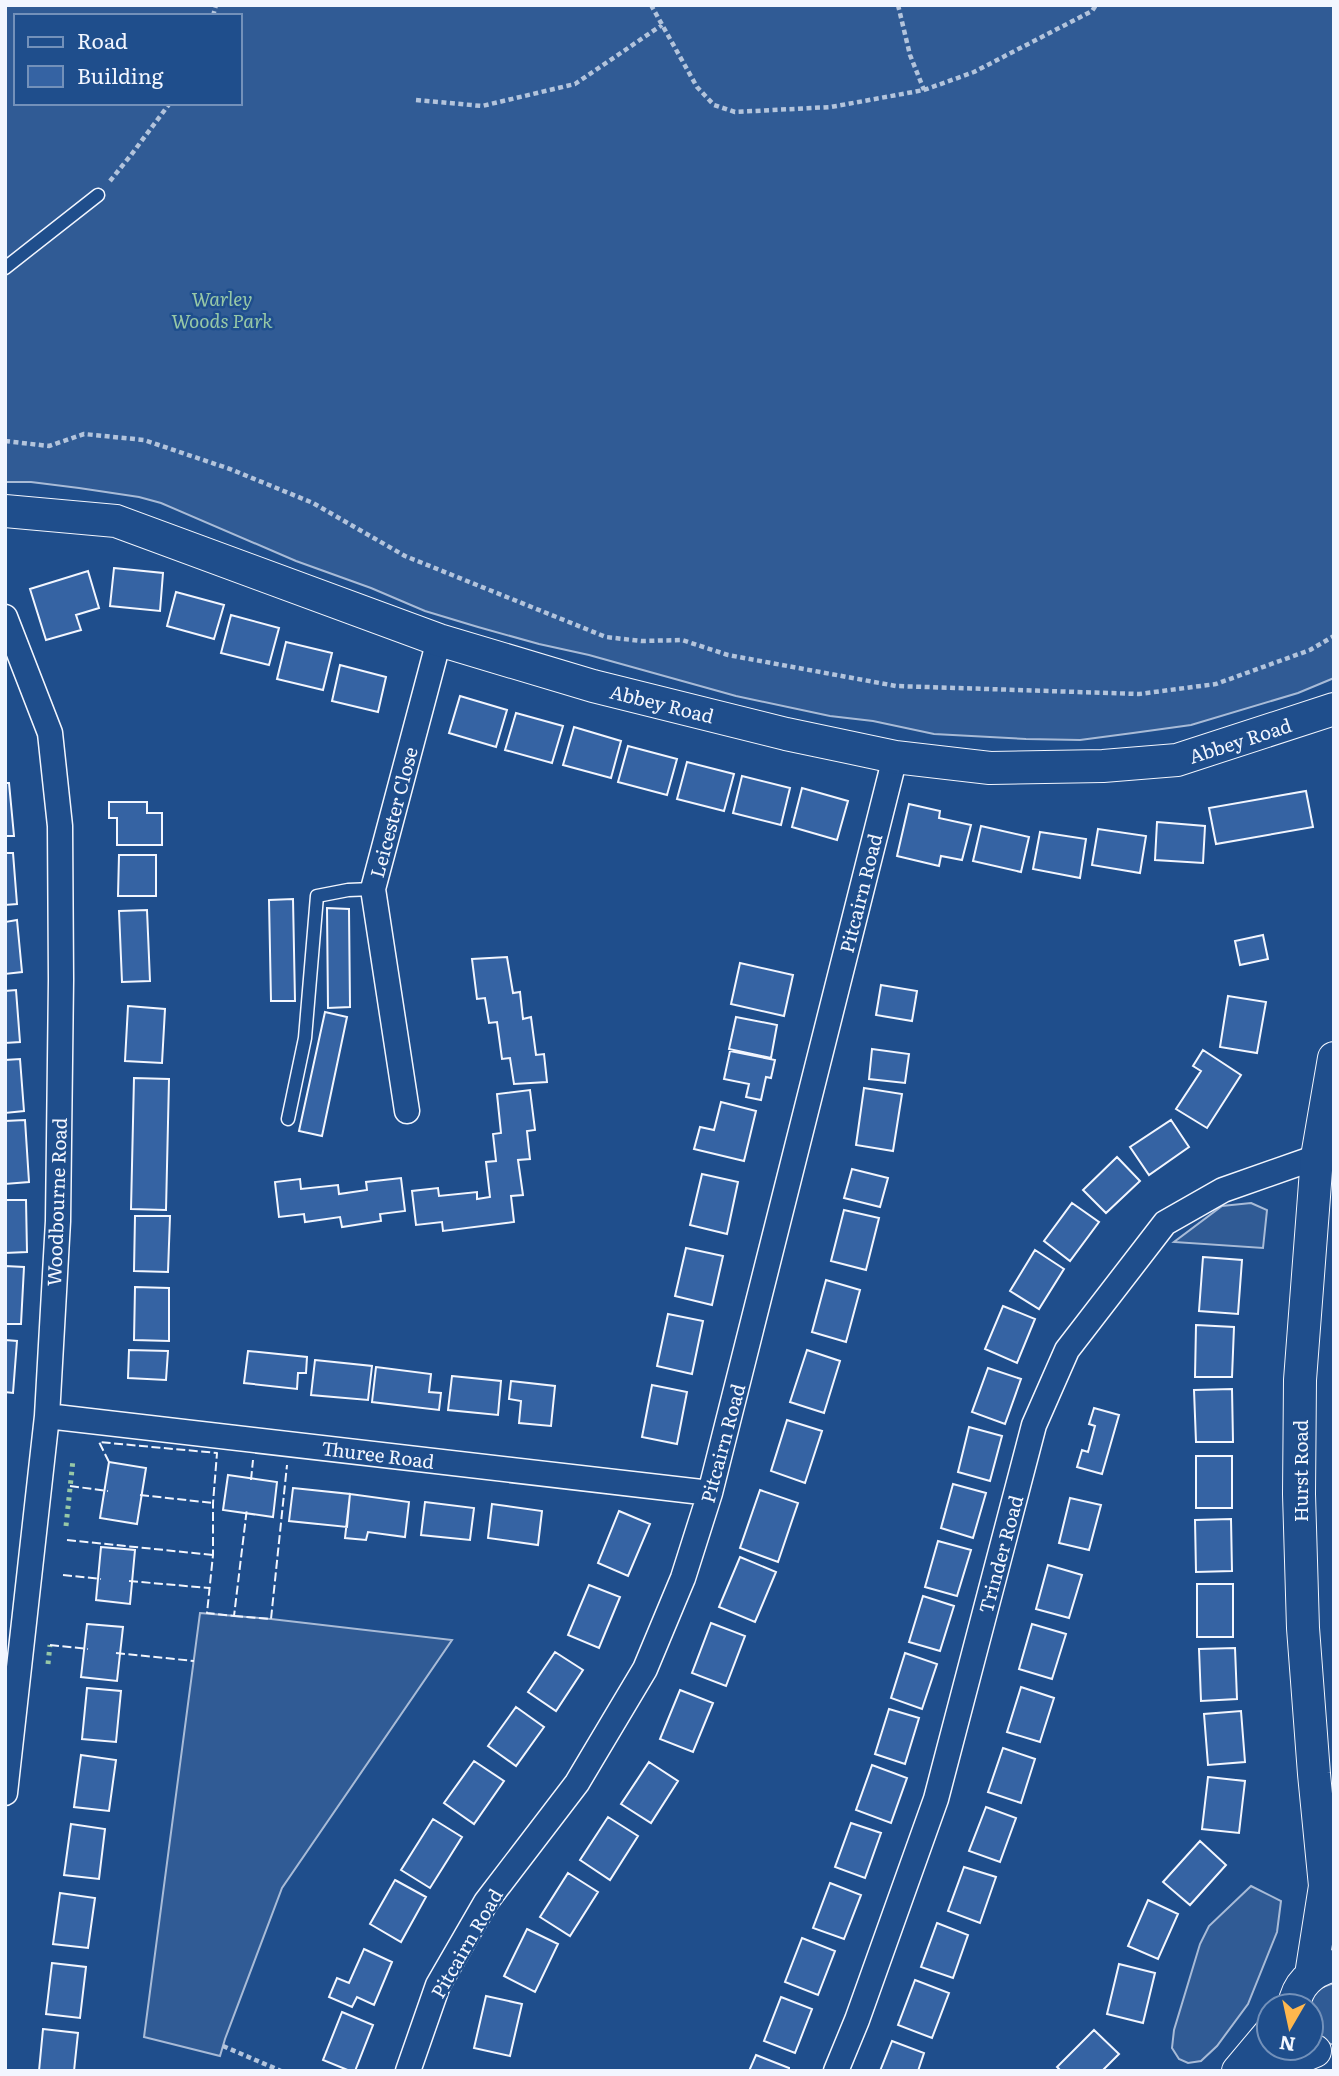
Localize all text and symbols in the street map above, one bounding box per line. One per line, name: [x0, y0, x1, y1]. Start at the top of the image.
legend: [14, 14, 242, 105]
text: Road: [77, 24, 128, 55]
text: Building: [77, 59, 164, 90]
park label: Warley Woods Park: [171, 284, 273, 334]
street label: Abbey Road: [607, 677, 717, 730]
street label: Abbey Road: [1185, 710, 1295, 770]
street label: Leicester Close: [362, 743, 424, 880]
street label: Pitcairn Road: [832, 830, 888, 956]
street label: Woodbourne Road: [39, 1117, 73, 1287]
street label: Pitcairn Road: [693, 1380, 751, 1506]
street label: Hurst Road: [1286, 1419, 1314, 1522]
street label: Thuree Road: [320, 1433, 436, 1475]
street label: Trinder Road: [971, 1491, 1029, 1616]
street label: Pitcairn Road: [423, 1883, 509, 2003]
north arrow: [1255, 1992, 1325, 2062]
text: N: [1277, 2030, 1297, 2060]

